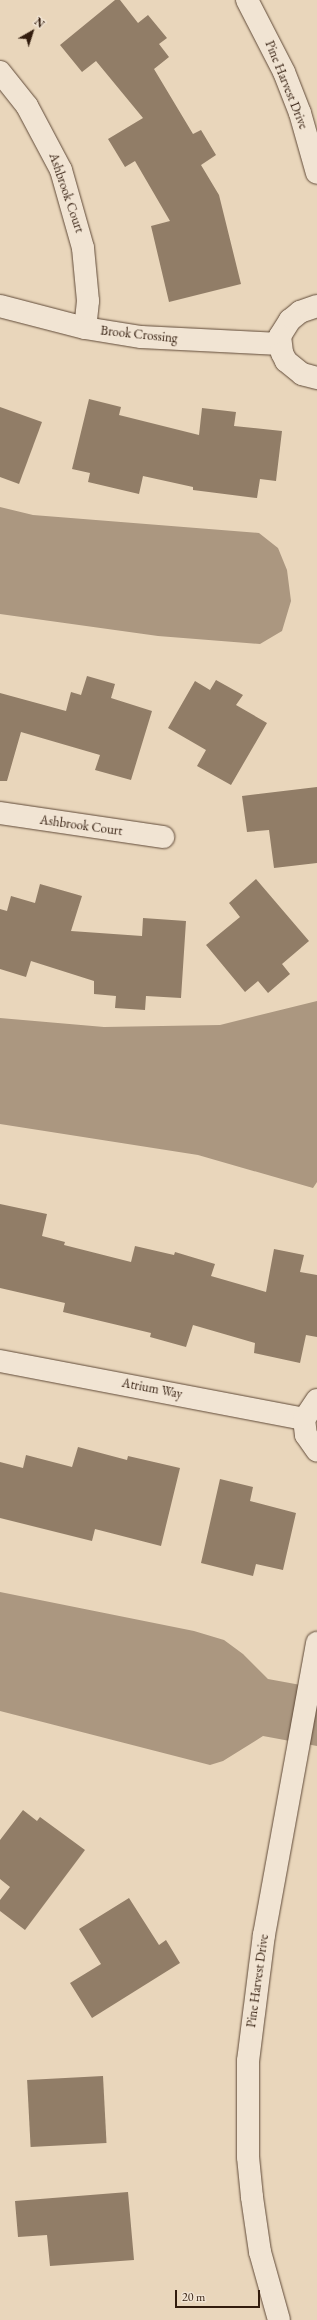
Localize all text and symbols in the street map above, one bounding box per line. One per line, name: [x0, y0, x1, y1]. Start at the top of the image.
north arrow: [12, 12, 52, 52]
text: N: [32, 14, 47, 31]
street label: Pine Harvest Drive: [261, 38, 311, 132]
street label: Ashbrook Court: [45, 151, 87, 235]
street label: Brook Crossing: [100, 323, 178, 347]
street label: Ashbrook Court: [39, 812, 123, 840]
street label: Atrium Way: [120, 1375, 184, 1403]
street label: Pine Harvest Drive: [244, 1933, 272, 2029]
scale bar: [177, 2282, 262, 2308]
text: 20 m: [182, 2289, 205, 2305]

